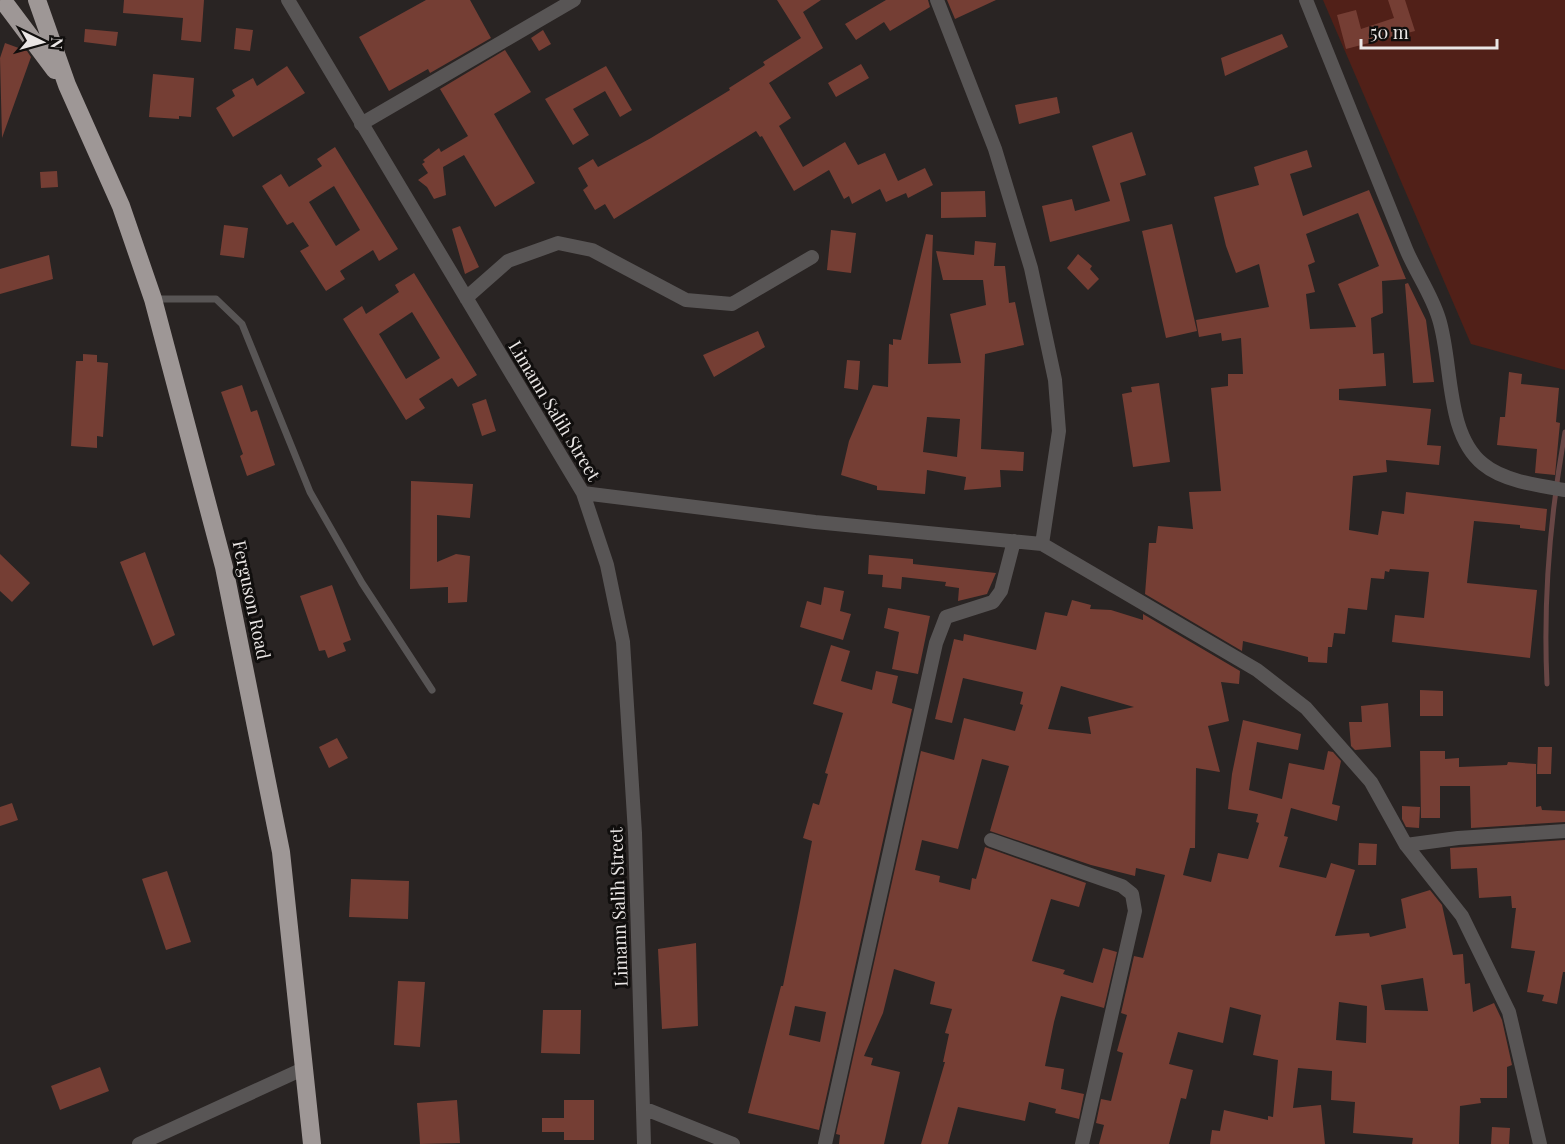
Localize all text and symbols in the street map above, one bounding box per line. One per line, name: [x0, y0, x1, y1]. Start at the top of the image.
north arrow: [12, 12, 72, 72]
scale bar: [1361, 12, 1498, 50]
text: 50 m: [1370, 20, 1409, 44]
text: N: [46, 37, 68, 50]
street label: Limann Salih Street: [504, 336, 606, 485]
street label: Ferguson Road: [228, 538, 276, 662]
street label: Limann Salih Street: [603, 826, 633, 987]

